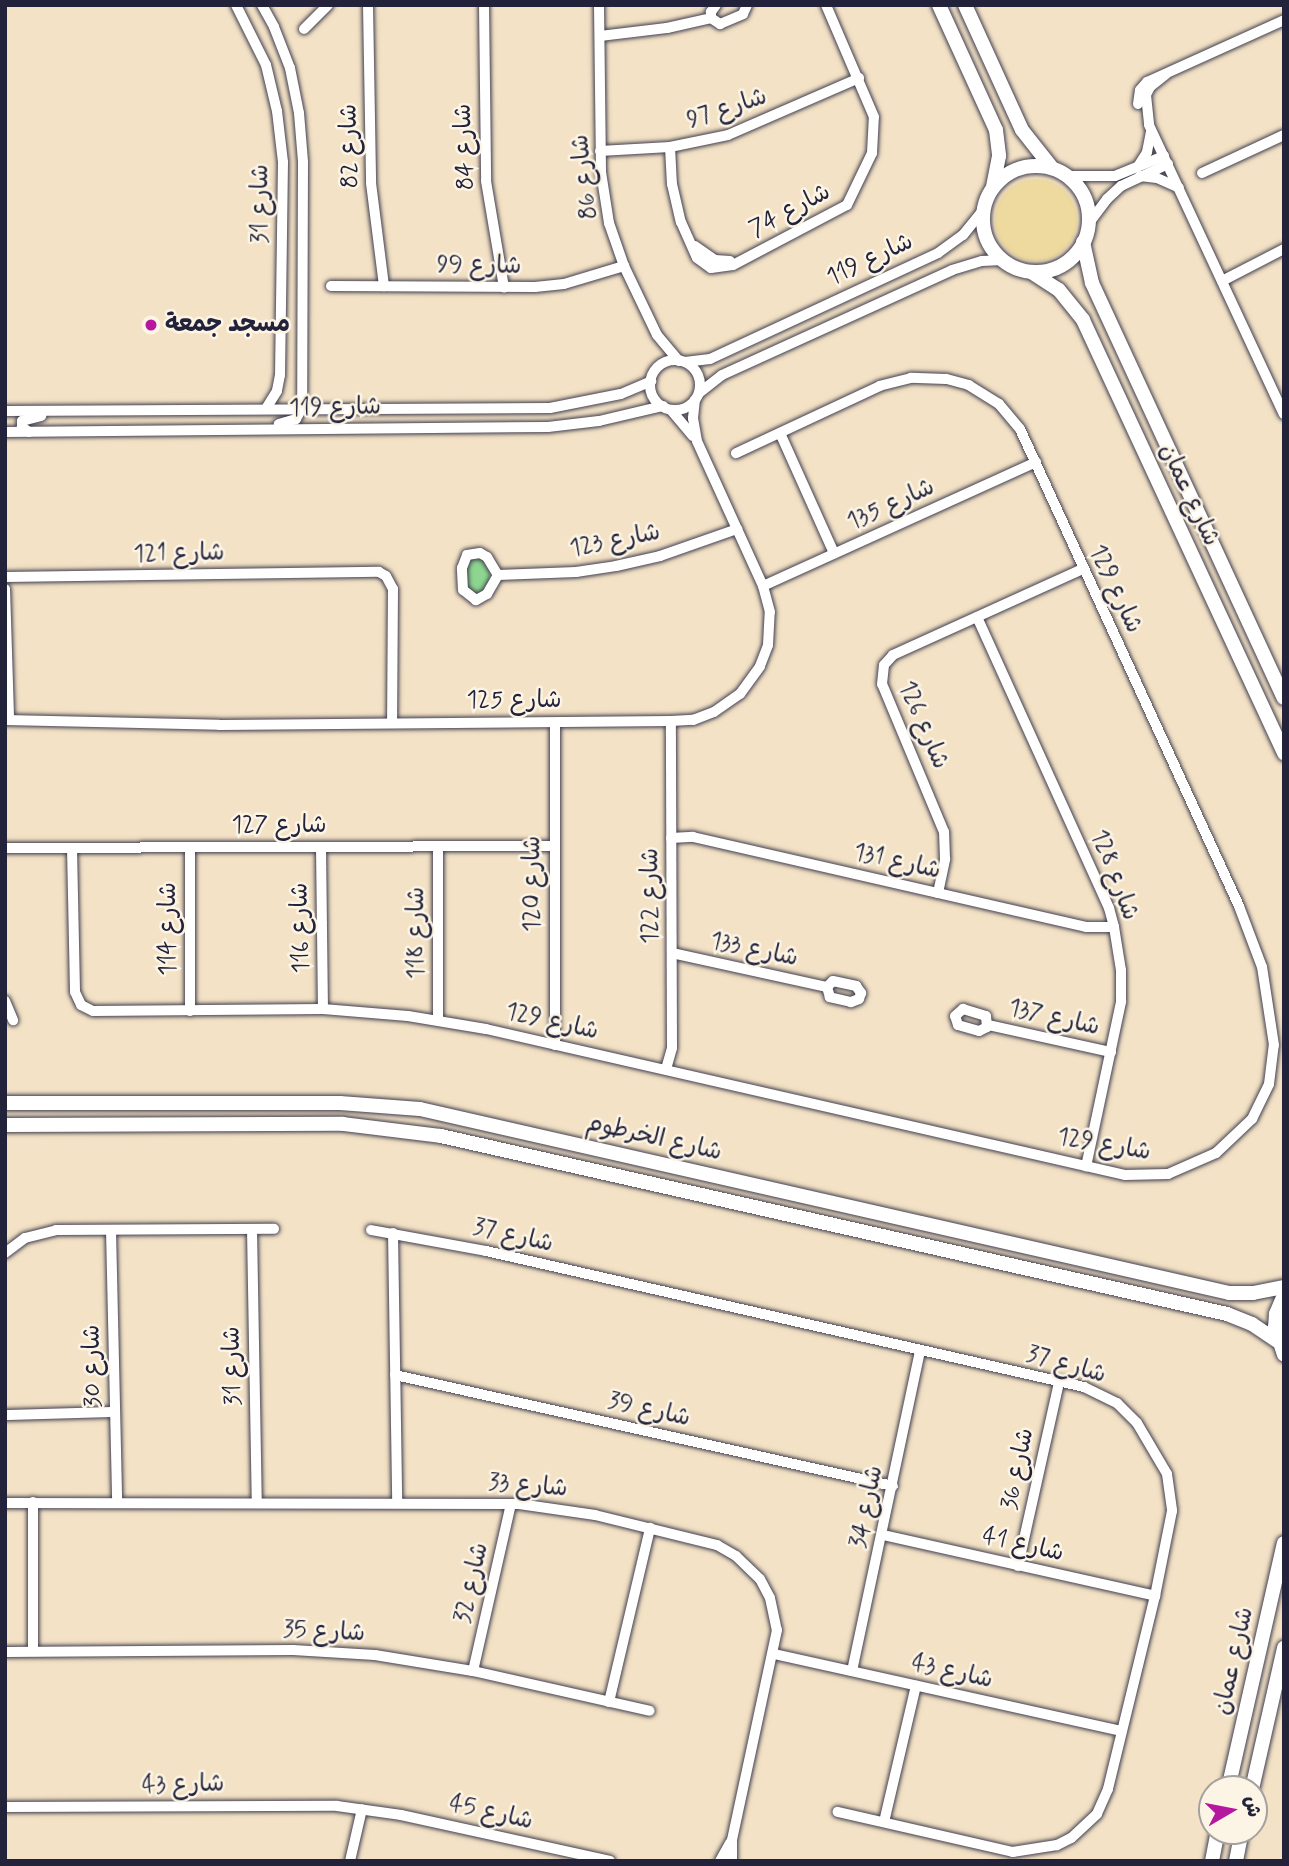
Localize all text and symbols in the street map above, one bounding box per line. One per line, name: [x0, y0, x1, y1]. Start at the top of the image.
street label: شارع 97: [683, 83, 771, 135]
street label: شارع 82: [335, 103, 365, 189]
street label: شارع 84: [449, 103, 481, 191]
street label: شارع 86: [566, 133, 604, 221]
street label: شارع 31: [247, 164, 275, 244]
street label: شارع 74: [745, 178, 835, 244]
street label: شارع 119: [822, 227, 918, 293]
street label: شارع 99: [437, 251, 521, 281]
place label: مسجد جمعة: [165, 311, 290, 339]
marker: مسجد جمعة: [143, 317, 159, 333]
street label: شارع 119: [289, 393, 381, 423]
street label: شارع عمان: [1153, 439, 1225, 551]
street label: شارع 135: [843, 473, 939, 537]
street label: شارع 123: [567, 518, 663, 564]
street label: شارع 121: [133, 539, 225, 569]
street label: شارع 129: [1082, 540, 1148, 638]
street label: شارع 126: [892, 677, 954, 773]
street label: شارع 125: [466, 687, 562, 715]
street label: شارع 127: [231, 812, 327, 840]
street label: شارع 128: [1084, 826, 1144, 924]
street label: شارع 120: [519, 836, 547, 932]
street label: شارع 131: [851, 838, 943, 886]
street label: شارع 122: [637, 848, 665, 944]
street label: شارع 114: [155, 882, 183, 976]
street label: شارع 116: [286, 882, 316, 974]
street label: شارع 118: [403, 887, 431, 979]
street label: شارع 133: [707, 927, 801, 973]
street label: شارع 137: [1006, 994, 1102, 1042]
street label: شارع 129: [503, 997, 601, 1047]
street label: شارع الخرطوم: [584, 1108, 724, 1168]
street label: شارع 129: [1055, 1123, 1153, 1167]
street label: شارع 37: [470, 1213, 556, 1259]
street label: شارع 30: [78, 1324, 108, 1408]
street label: شارع 31: [218, 1326, 248, 1406]
street label: شارع 37: [1023, 1340, 1109, 1390]
street label: شارع 39: [605, 1387, 693, 1433]
street label: شارع 36: [995, 1426, 1041, 1512]
street label: شارع 34: [844, 1463, 890, 1551]
street label: شارع 33: [487, 1468, 569, 1504]
street label: شارع 41: [979, 1522, 1067, 1568]
street label: شارع 32: [449, 1540, 495, 1626]
street label: شارع عمان: [1208, 1604, 1260, 1718]
street label: شارع 35: [282, 1615, 366, 1649]
street label: شارع 43: [909, 1649, 995, 1695]
street label: شارع 43: [141, 1770, 225, 1800]
north arrow: [1198, 1775, 1268, 1845]
street label: شارع 45: [446, 1789, 536, 1837]
text: ش: [1238, 1794, 1266, 1819]

